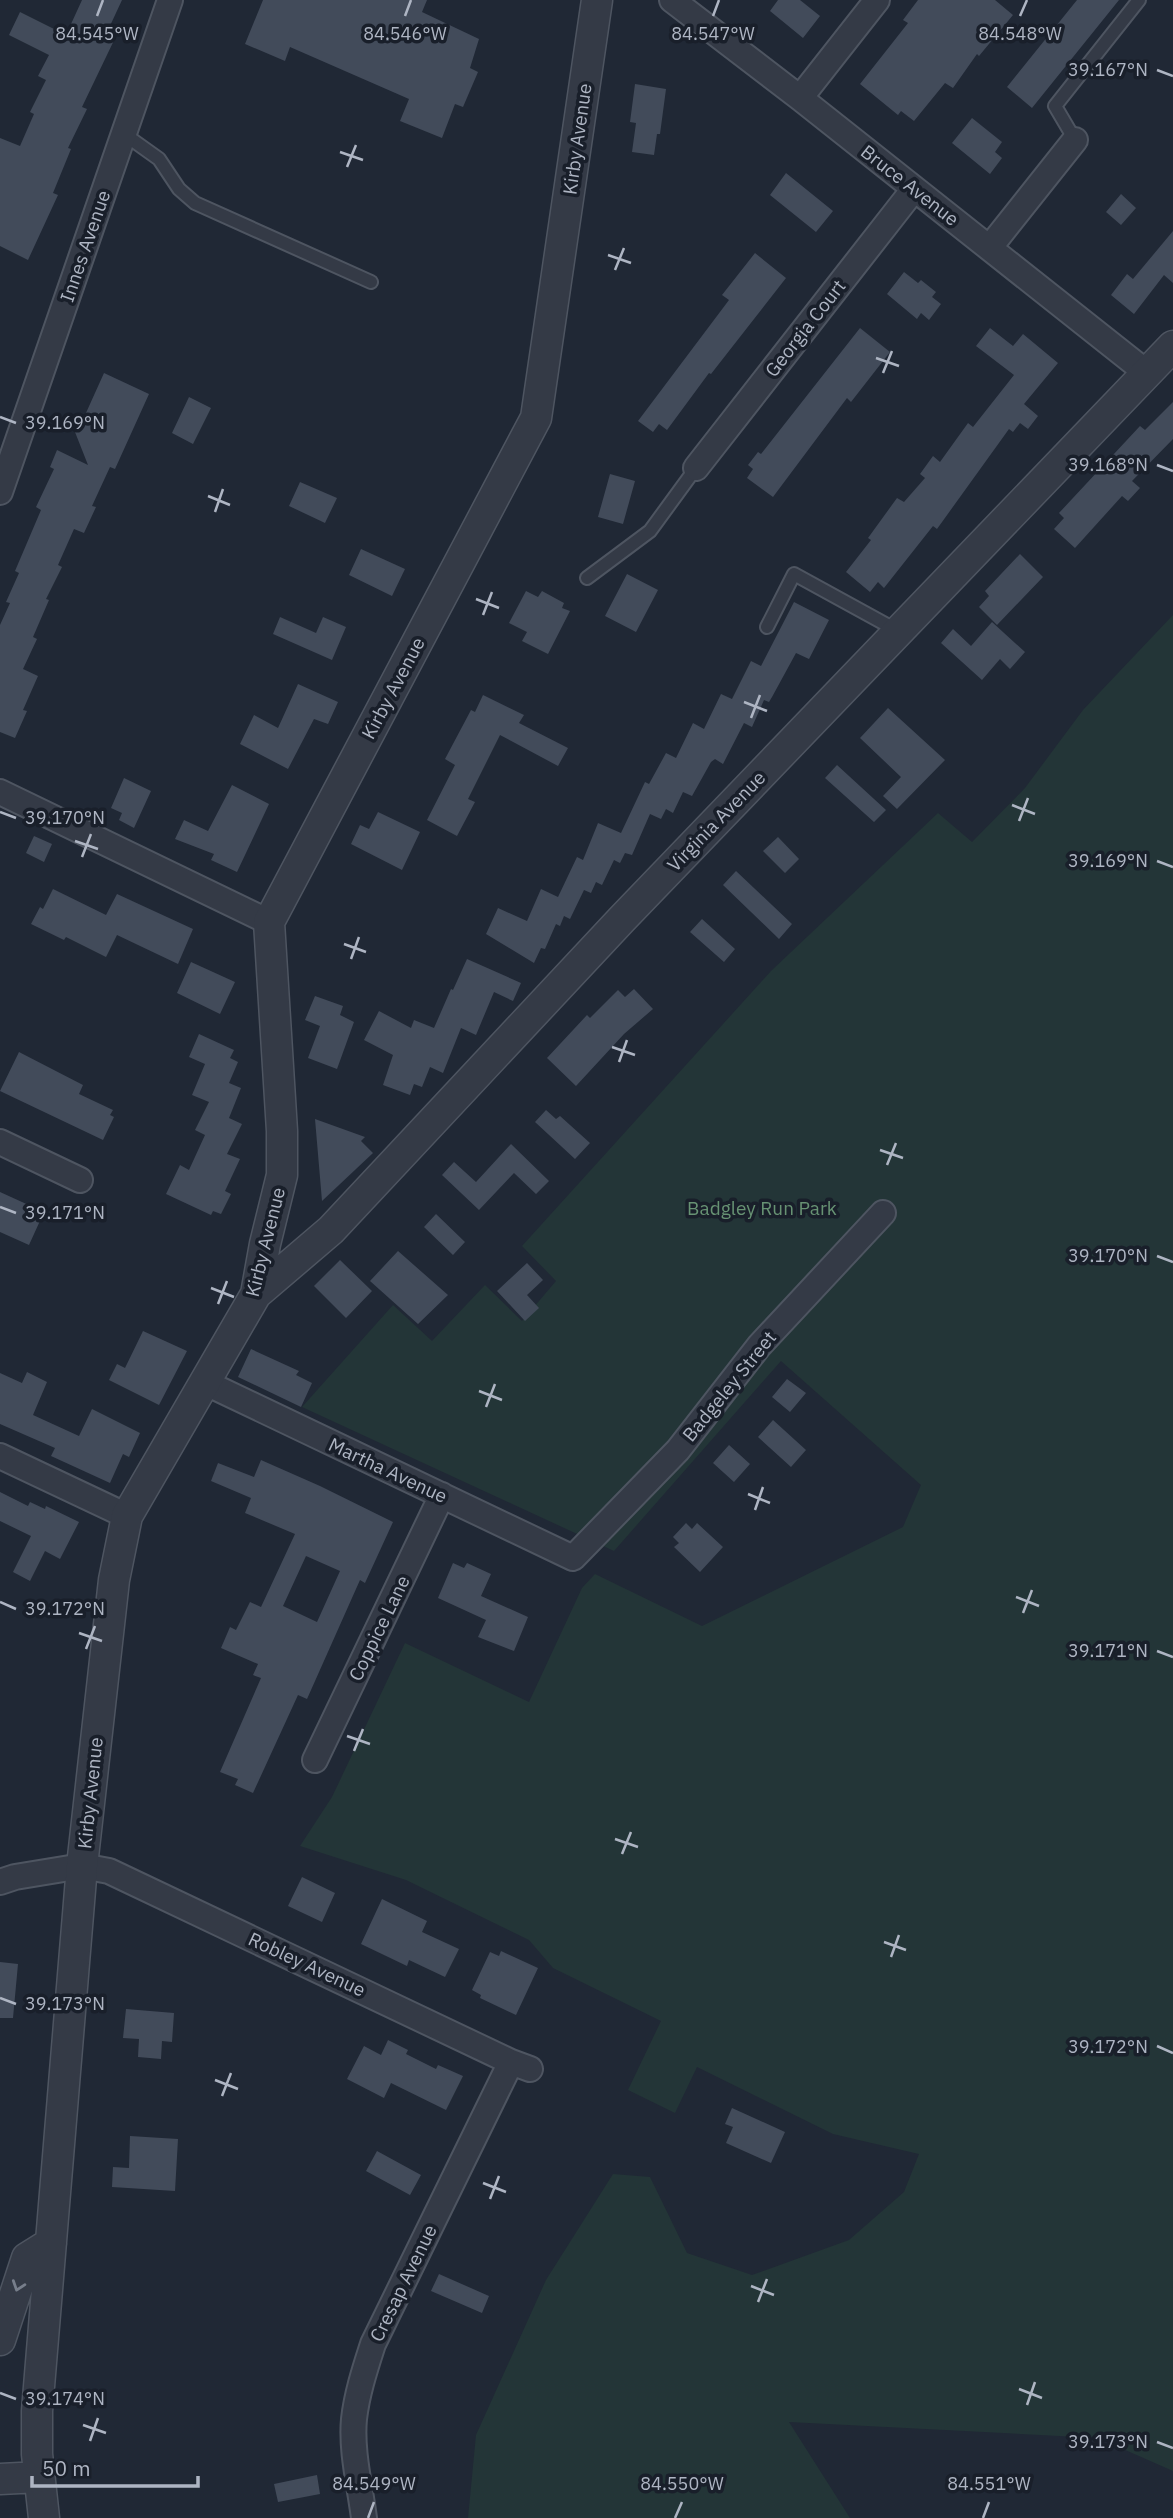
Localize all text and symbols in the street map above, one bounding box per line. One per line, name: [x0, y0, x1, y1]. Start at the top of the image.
text: 84.545°W: [55, 22, 139, 45]
text: 84.546°W: [363, 22, 447, 45]
text: 84.547°W: [671, 22, 755, 45]
text: 84.548°W: [978, 22, 1062, 45]
text: 39.167°N: [1068, 58, 1148, 81]
street label: Kirby Avenue: [557, 82, 597, 196]
street label: Bruce Avenue: [856, 139, 964, 231]
street label: Innes Avenue: [55, 187, 115, 305]
street label: Georgia Court: [759, 274, 851, 382]
text: 39.169°N: [25, 411, 105, 434]
text: 39.168°N: [1068, 453, 1148, 476]
street label: Kirby Avenue: [356, 633, 430, 743]
street label: Virginia Avenue: [662, 765, 770, 877]
text: 39.170°N: [25, 806, 105, 829]
text: 39.169°N: [1068, 849, 1148, 872]
street label: Kirby Avenue: [240, 1185, 290, 1299]
park label: Badgley Run Park: [687, 1196, 837, 1220]
text: 39.171°N: [25, 1201, 105, 1224]
text: 39.170°N: [1068, 1244, 1148, 1267]
street label: Badgeley Street: [677, 1326, 781, 1446]
street label: Martha Avenue: [325, 1432, 451, 1508]
street label: Coppice Lane: [343, 1571, 415, 1685]
text: 39.172°N: [25, 1597, 105, 1620]
text: 39.171°N: [1068, 1639, 1148, 1662]
street label: Kirby Avenue: [72, 1736, 108, 1850]
street label: Robley Avenue: [245, 1926, 369, 2002]
text: 39.173°N: [25, 1992, 105, 2015]
text: 39.172°N: [1068, 2035, 1148, 2058]
street label: Cresap Avenue: [364, 2220, 442, 2346]
one-way arrow: [12, 2279, 26, 2291]
text: 39.174°N: [25, 2387, 105, 2410]
text: 39.173°N: [1068, 2430, 1148, 2453]
scale bar: [32, 2444, 198, 2488]
text: 50 m: [42, 2454, 91, 2482]
text: 84.549°W: [332, 2472, 416, 2495]
text: 84.550°W: [640, 2472, 724, 2495]
text: 84.551°W: [947, 2472, 1031, 2495]

